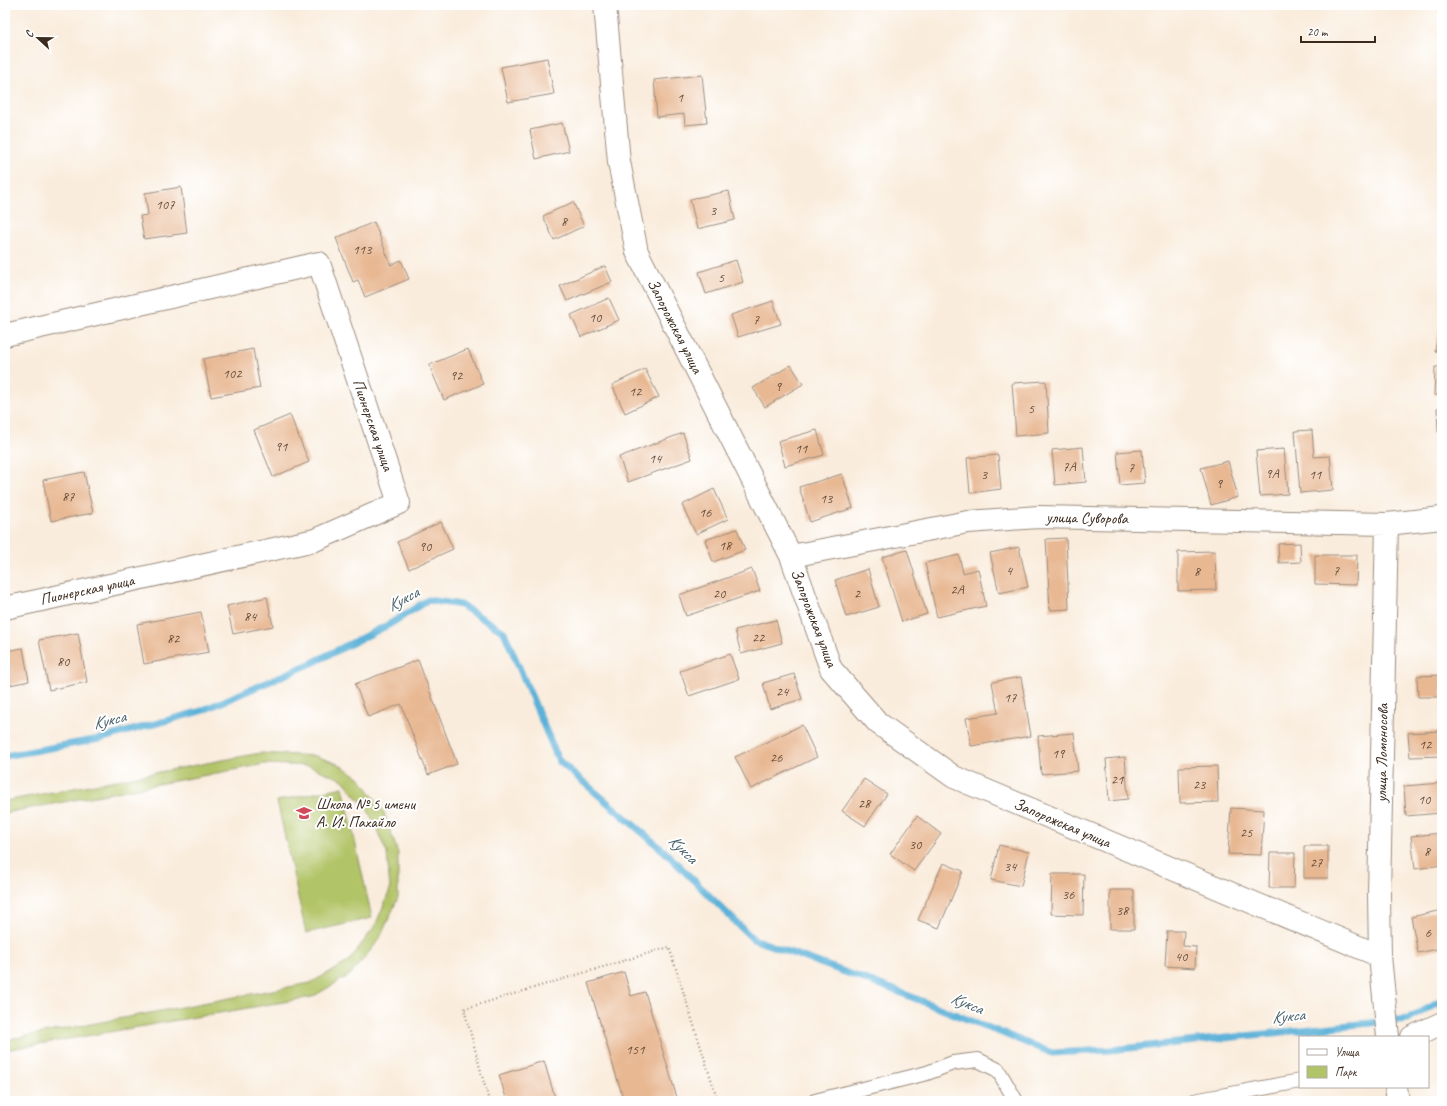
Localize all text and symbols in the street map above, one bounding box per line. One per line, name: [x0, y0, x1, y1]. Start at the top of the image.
north arrow: [18, 18, 58, 58]
scale bar: [1301, 18, 1375, 44]
text: 20 m: [1307, 24, 1329, 40]
text: С: [21, 28, 37, 39]
house number: 1: [677, 89, 684, 106]
house number: 107: [156, 196, 175, 213]
house number: 3: [710, 202, 718, 219]
house number: 8: [561, 213, 569, 230]
house number: 113: [353, 241, 373, 258]
house number: 5: [718, 269, 725, 286]
street label: Запорожская улица: [643, 275, 708, 378]
house number: 10: [589, 309, 603, 326]
house number: 7: [753, 311, 760, 328]
house number: 102: [223, 365, 243, 382]
house number: 92: [450, 367, 464, 384]
street label: Пионерская улица: [348, 376, 399, 475]
house number: 9: [775, 378, 783, 395]
house number: 12: [629, 383, 643, 400]
house number: 5: [1028, 400, 1035, 417]
house number: 91: [275, 438, 288, 455]
house number: 11: [795, 440, 808, 457]
house number: 14: [649, 450, 663, 467]
house number: 7А: [1062, 458, 1077, 475]
house number: 7: [1128, 459, 1135, 476]
house number: 9А: [1265, 465, 1280, 482]
house number: 3: [981, 466, 989, 483]
house number: 11: [1309, 466, 1322, 483]
house number: 9: [1216, 475, 1224, 492]
house number: 87: [62, 488, 75, 505]
house number: 13: [820, 490, 834, 507]
house number: 16: [699, 504, 712, 521]
street label: улица Суворова: [1045, 507, 1129, 529]
house number: 18: [719, 537, 733, 554]
house number: 90: [419, 538, 433, 555]
house number: 4: [1006, 562, 1014, 579]
house number: 7: [1333, 562, 1340, 579]
house number: 8: [1194, 563, 1202, 580]
street label: Запорожская улица: [786, 566, 842, 671]
street label: Пионерская улица: [38, 570, 137, 610]
water label: Кукса: [384, 581, 424, 616]
house number: 2А: [950, 581, 965, 598]
house number: 20: [713, 585, 727, 602]
house number: 2: [854, 585, 862, 602]
house number: 84: [244, 608, 258, 625]
house number: 22: [752, 629, 766, 646]
house number: 82: [167, 630, 181, 647]
house number: 80: [57, 653, 71, 670]
house number: 24: [776, 683, 790, 700]
house number: 17: [1004, 689, 1017, 706]
street label: улица Ломоносова: [1371, 702, 1393, 804]
water label: Кукса: [91, 705, 130, 734]
house number: 12: [1419, 736, 1433, 753]
house number: 19: [1052, 745, 1066, 762]
house number: 26: [770, 749, 783, 766]
house number: 21: [1111, 771, 1124, 788]
house number: 23: [1193, 776, 1207, 793]
house number: 10: [1418, 791, 1432, 808]
place label: Школа № 5 имени А. И. Пахайло: [316, 794, 416, 832]
street label: Запорожская улица: [1010, 794, 1115, 853]
house number: 28: [858, 795, 872, 812]
school or university icon: Школа № 5 имени А. И. Пахайло: [295, 804, 313, 822]
house number: 25: [1240, 824, 1253, 841]
water label: Кукса: [664, 830, 704, 869]
house number: 30: [909, 836, 923, 853]
house number: 8: [1424, 843, 1432, 860]
house number: 27: [1310, 854, 1323, 871]
house number: 34: [1004, 858, 1018, 875]
house number: 36: [1062, 886, 1075, 903]
house number: 38: [1116, 902, 1130, 919]
house number: 6: [1425, 924, 1432, 941]
house number: 40: [1175, 948, 1189, 965]
water label: Кукса: [948, 987, 988, 1020]
water label: Кукса: [1271, 1004, 1308, 1028]
legend: [1299, 1036, 1429, 1088]
house number: 151: [626, 1041, 645, 1058]
text: Улица: [1335, 1044, 1360, 1060]
text: Парк: [1335, 1064, 1358, 1080]

